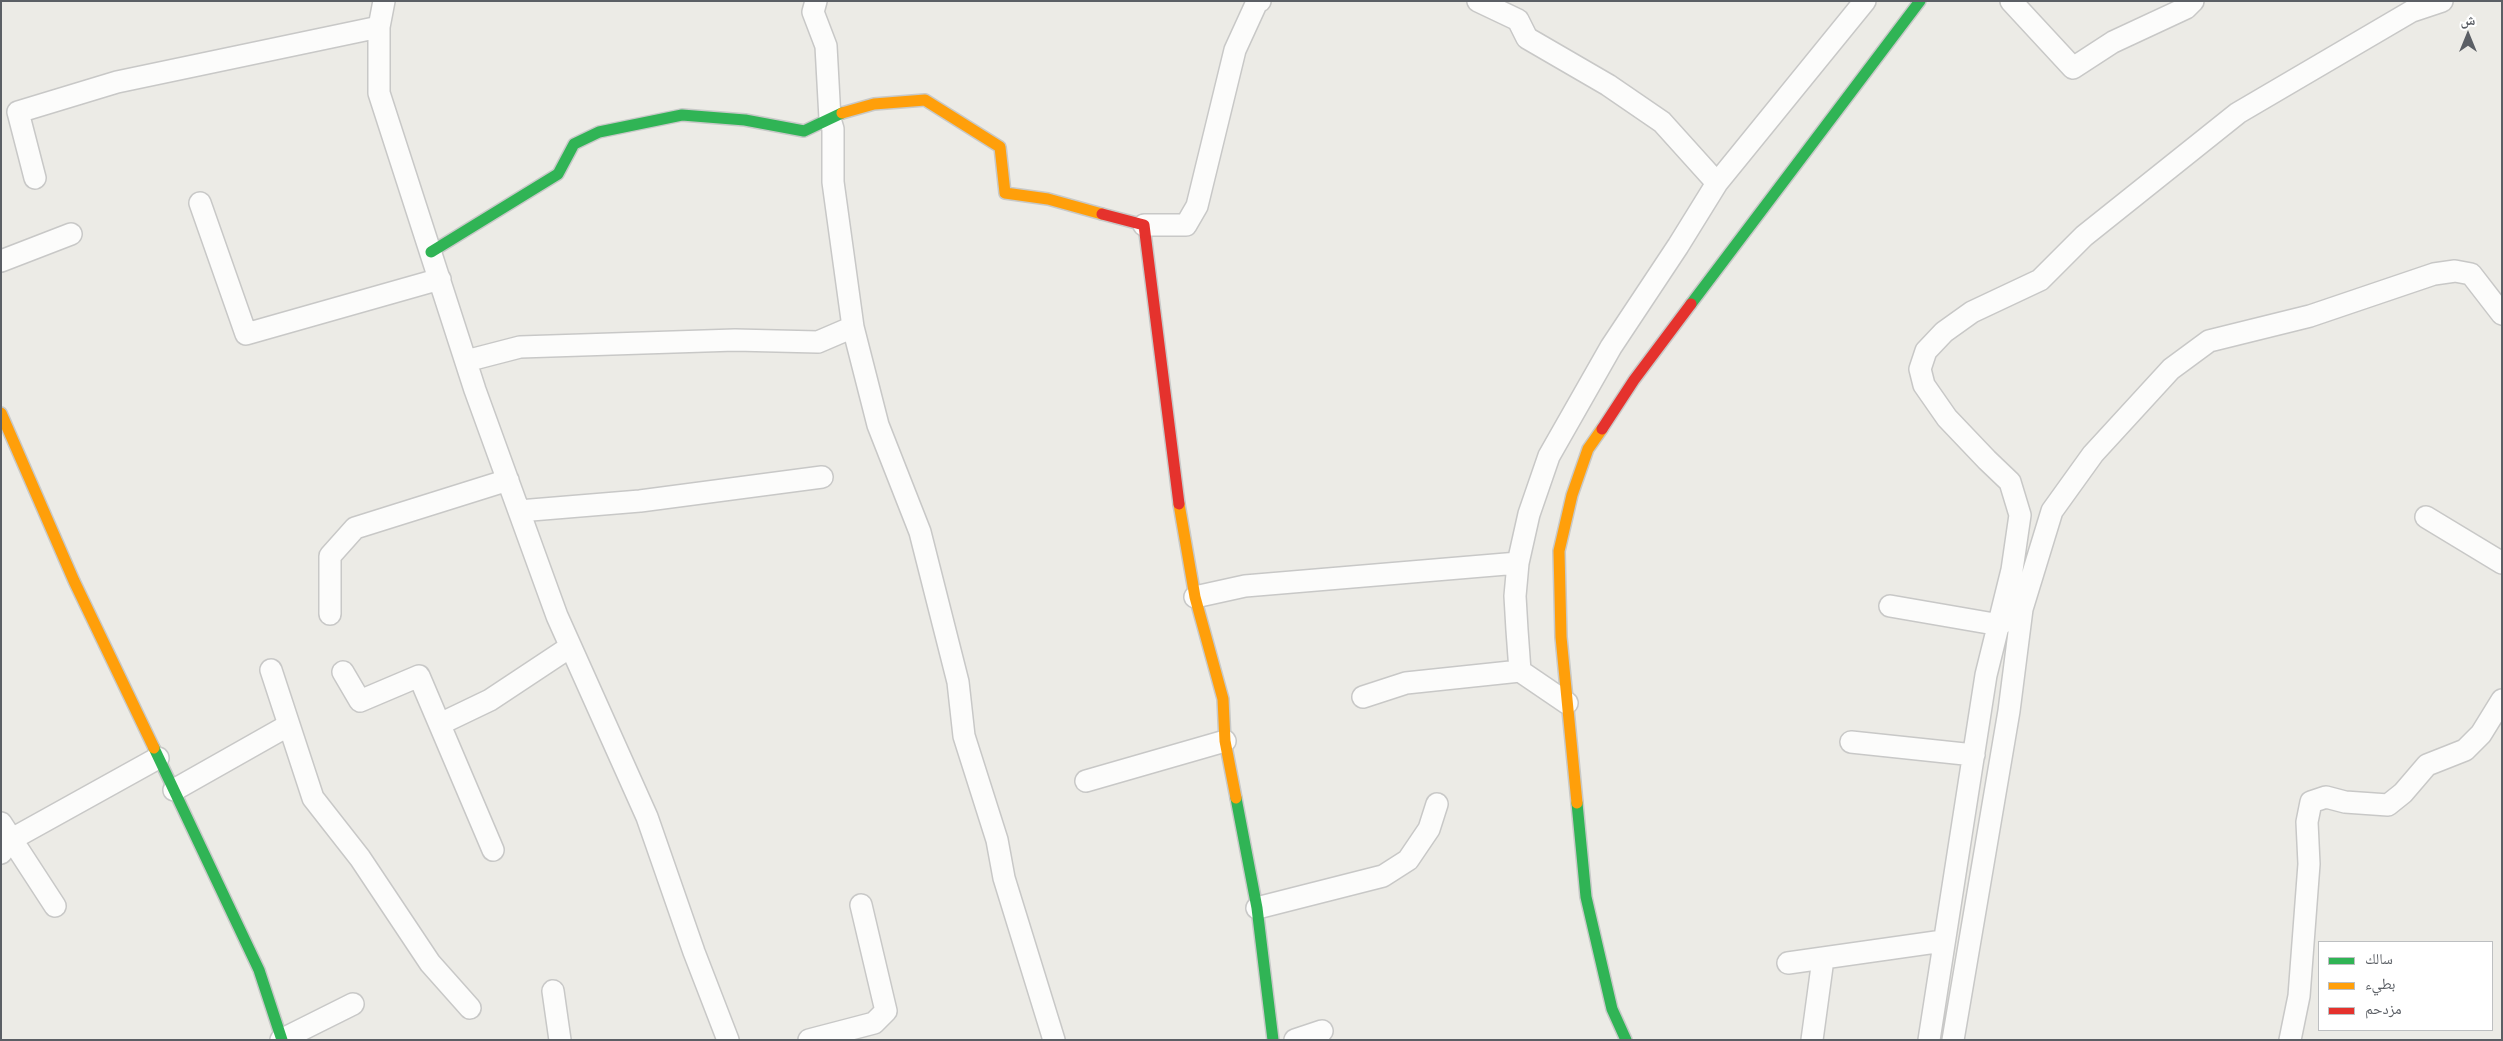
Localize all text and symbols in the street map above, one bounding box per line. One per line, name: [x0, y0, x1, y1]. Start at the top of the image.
text: ش: [2461, 9, 2475, 30]
north arrow: [2443, 10, 2493, 60]
legend: [2318, 941, 2493, 1031]
text: سالك: [2365, 947, 2393, 970]
text: بطيء: [2365, 972, 2395, 995]
text: مزدحم: [2365, 997, 2402, 1020]

